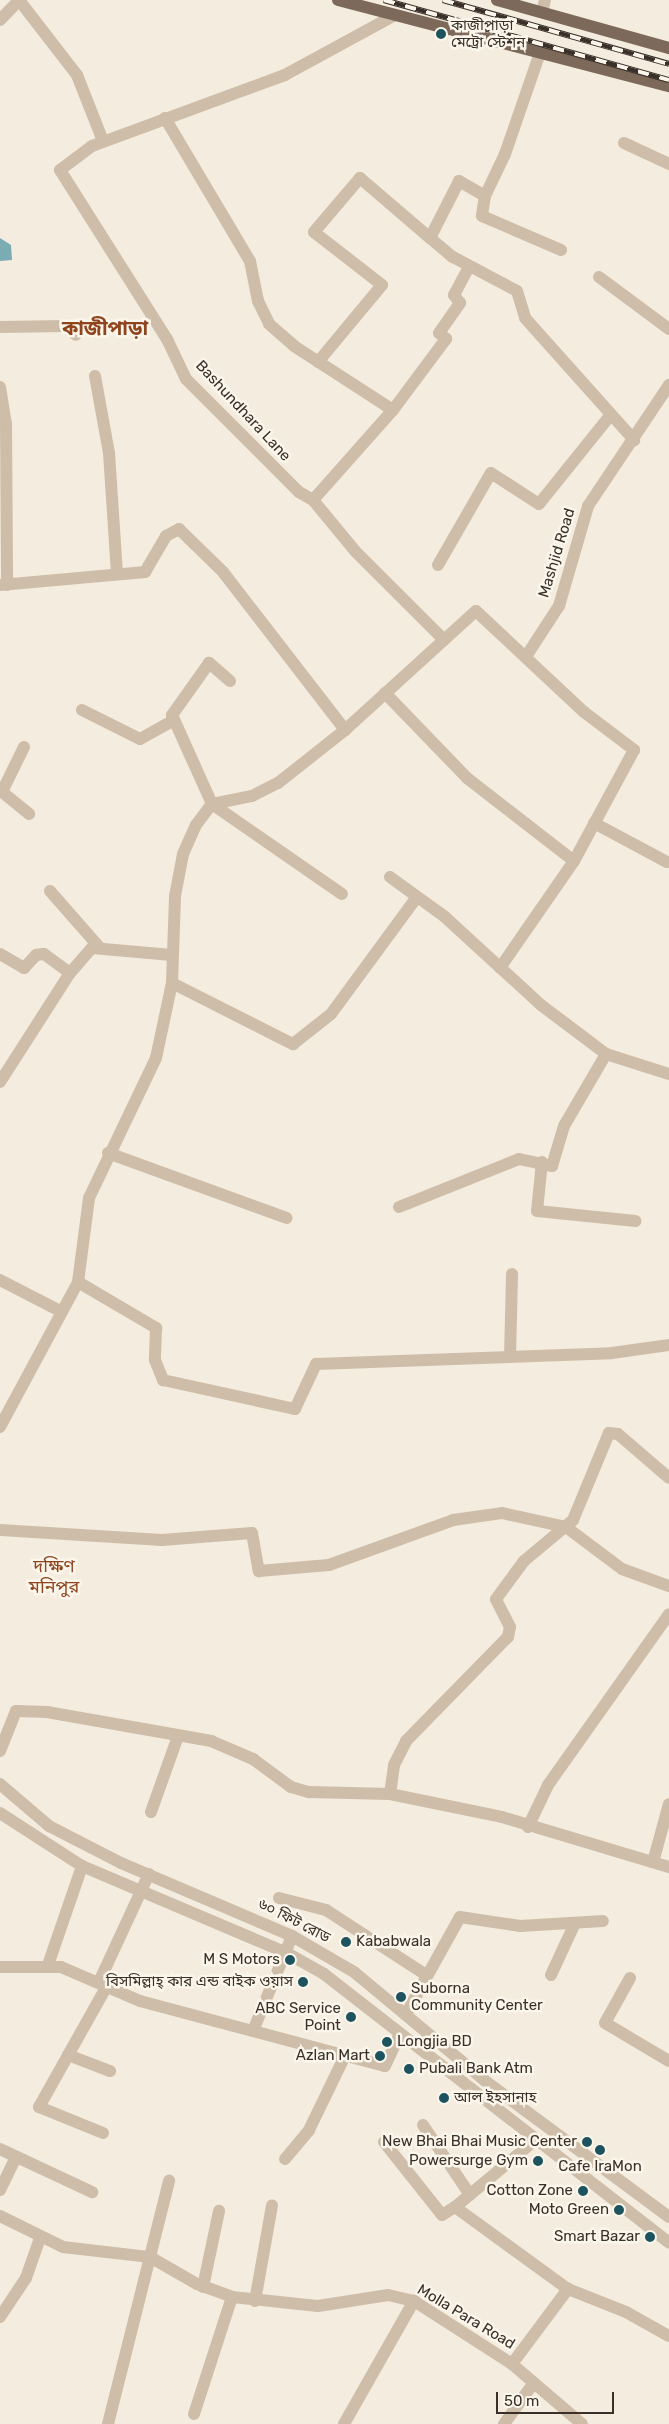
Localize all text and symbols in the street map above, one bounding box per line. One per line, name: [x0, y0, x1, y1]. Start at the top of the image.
place label: কাজীপাড়া মেট্রো স্টেশন: [451, 16, 525, 51]
marker: কাজীপাড়া মেট্রো স্টেশন: [435, 28, 447, 40]
district label: কাজীপাড়া: [62, 316, 148, 340]
street label: Bashundhara Lane: [192, 357, 294, 465]
street label: Mashjid Road: [535, 506, 579, 600]
district label: দক্ষিণ মনিপুর: [29, 1556, 79, 1598]
street label: ৬০ ফিট রোড: [255, 1895, 333, 1947]
place label: Kababwala: [356, 1933, 431, 1951]
marker: Kababwala: [340, 1936, 352, 1948]
place label: M S Motors: [203, 1951, 280, 1969]
marker: M S Motors: [284, 1954, 296, 1966]
place label: বিসমিল্লাহ্ কার এন্ড বাইক ওয়াস: [106, 1973, 293, 1991]
marker: বিসমিল্লাহ্ কার এন্ড বাইক ওয়াস: [297, 1976, 309, 1988]
place label: Suborna Community Center: [411, 1979, 543, 2014]
marker: Suborna Community Center: [395, 1991, 407, 2003]
place label: ABC Service Point: [255, 1999, 341, 2034]
marker: ABC Service Point: [345, 2011, 357, 2023]
place label: Longjia BD: [397, 2033, 472, 2051]
marker: Longjia BD: [381, 2036, 393, 2048]
place label: Azlan Mart: [296, 2047, 370, 2065]
marker: Azlan Mart: [374, 2050, 386, 2062]
place label: Pubali Bank Atm: [419, 2060, 533, 2078]
marker: Pubali Bank Atm: [403, 2063, 415, 2075]
place label: আল ইহসানাহ: [454, 2089, 536, 2107]
marker: আল ইহসানাহ: [438, 2092, 450, 2104]
place label: New Bhai Bhai Music Center: [382, 2133, 577, 2151]
marker: New Bhai Bhai Music Center: [581, 2136, 593, 2148]
marker: Cafe IraMon: [594, 2144, 606, 2156]
place label: Powersurge Gym: [409, 2152, 528, 2170]
marker: Powersurge Gym: [532, 2155, 544, 2167]
place label: Cafe IraMon: [558, 2158, 642, 2176]
place label: Cotton Zone: [486, 2182, 573, 2200]
marker: Cotton Zone: [577, 2185, 589, 2197]
place label: Moto Green: [529, 2201, 609, 2219]
marker: Moto Green: [613, 2204, 625, 2216]
place label: Smart Bazar: [554, 2228, 640, 2246]
marker: Smart Bazar: [644, 2231, 656, 2243]
street label: Molla Para Road: [414, 2281, 518, 2353]
scale bar: [499, 2382, 616, 2414]
text: 50 m: [504, 2392, 539, 2410]

